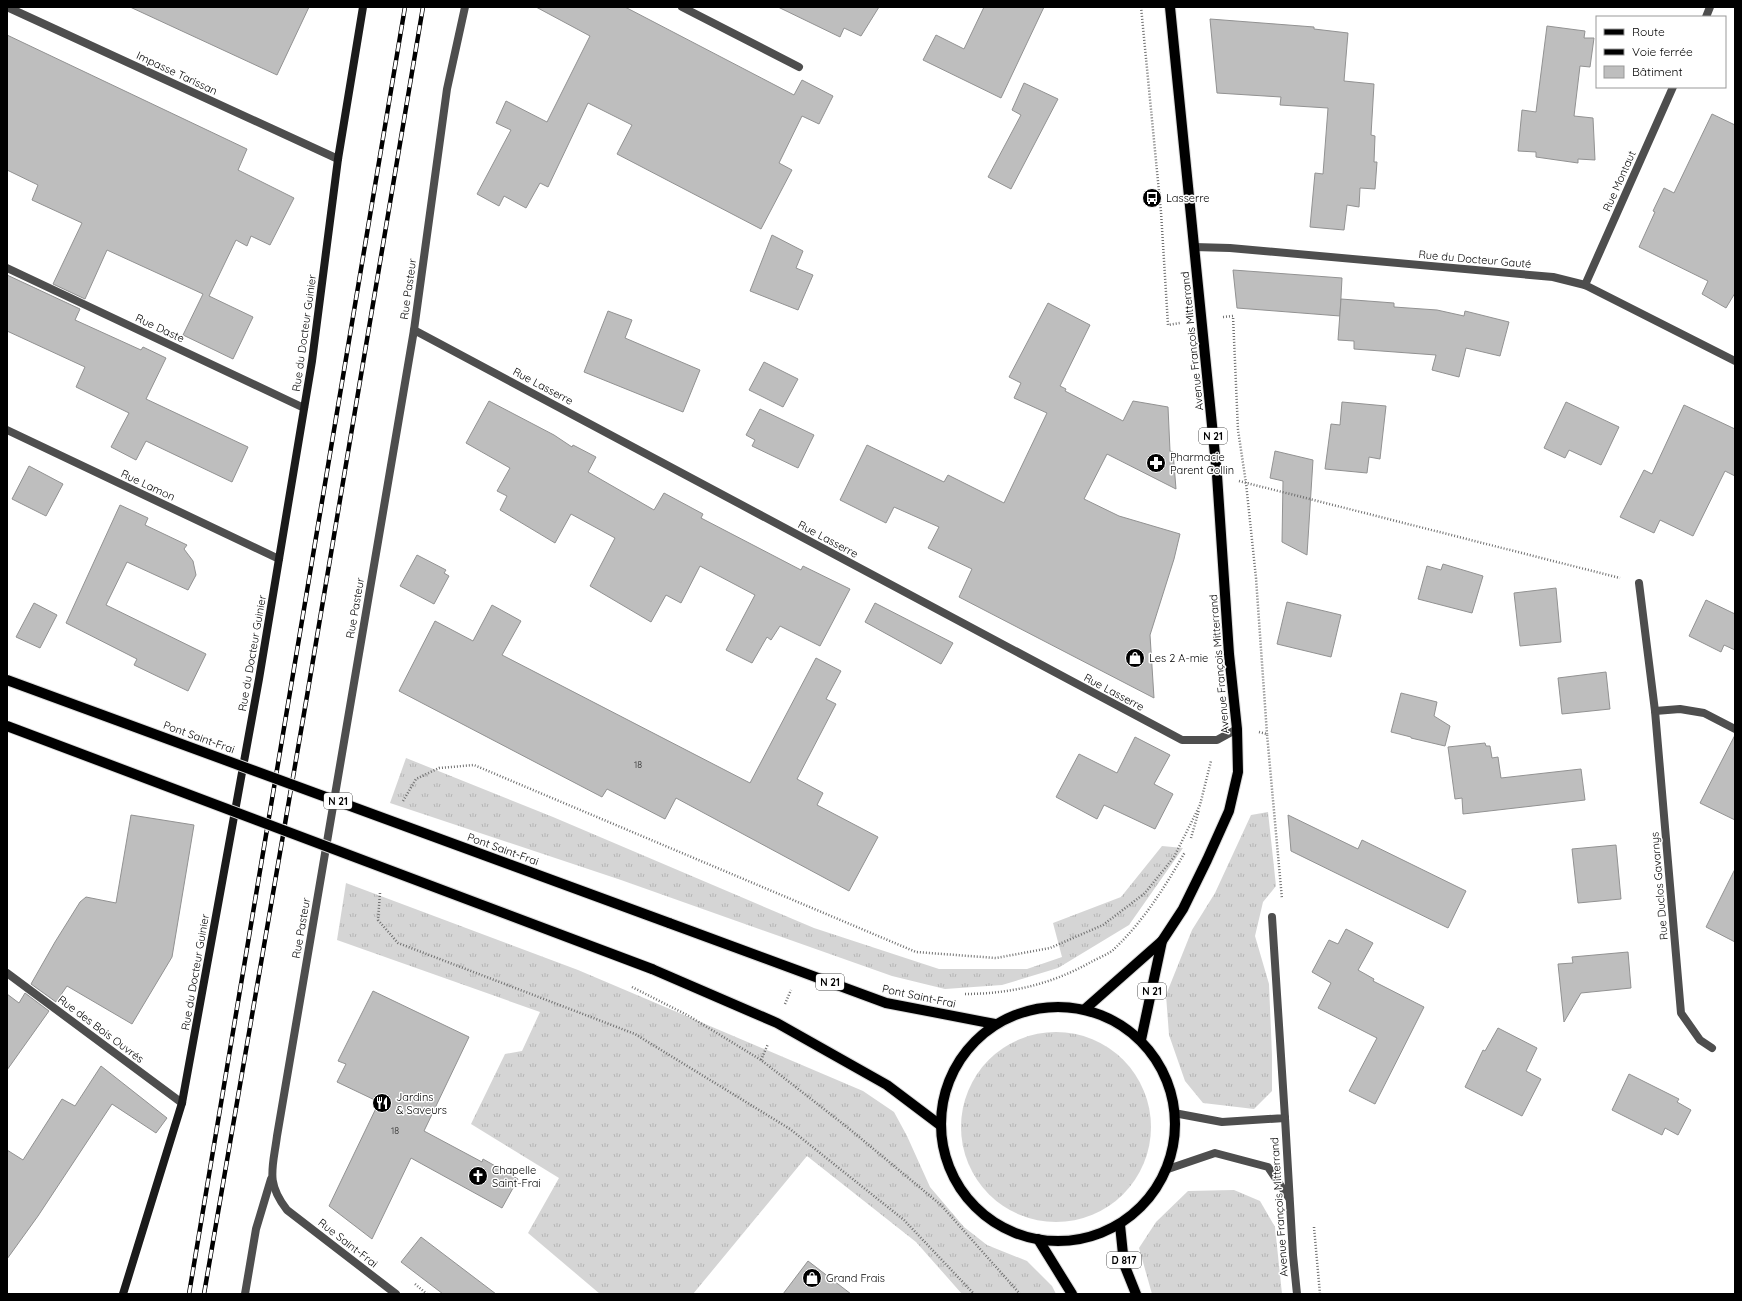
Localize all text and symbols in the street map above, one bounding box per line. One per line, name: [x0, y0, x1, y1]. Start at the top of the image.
legend: [1596, 16, 1726, 88]
text: Route: [1632, 24, 1665, 39]
text: Voie ferrée: [1632, 44, 1693, 59]
street label: Impasse Tarissan: [134, 48, 220, 98]
text: Bâtiment: [1632, 64, 1682, 79]
street label: Rue Montaut: [1599, 148, 1639, 214]
bus stop icon: Lasserre: [1141, 187, 1163, 209]
place label: Lasserre: [1166, 191, 1210, 205]
street label: Rue du Docteur Gauté: [1418, 247, 1532, 271]
street label: Rue Pasteur: [397, 257, 419, 320]
street label: Avenue François Mitterrand: [1178, 271, 1206, 411]
street label: Rue du Docteur Guinier: [289, 273, 319, 392]
street label: Rue Daste: [133, 311, 187, 345]
street label: Rue Lasserre: [510, 364, 576, 408]
road number: N 21: [1199, 428, 1227, 444]
place label: Pharmacie Parent Collin: [1170, 450, 1234, 477]
pharmacy icon: Pharmacie Parent Collin: [1145, 452, 1167, 474]
street label: Rue Lamon: [119, 466, 177, 504]
street label: Rue Lasserre: [795, 517, 861, 561]
street label: Rue Pasteur: [343, 576, 367, 639]
street label: Rue du Docteur Guinier: [235, 593, 269, 712]
street label: Avenue François Mitterrand: [1206, 594, 1232, 734]
shop icon: Les 2 A-mie: [1124, 647, 1146, 669]
place label: Les 2 A-mie: [1149, 651, 1208, 665]
street label: Rue Lasserre: [1081, 670, 1147, 714]
street label: Pont Saint-Frai: [161, 718, 237, 756]
house number: 18: [634, 759, 642, 770]
road number: N 21: [324, 793, 352, 809]
street label: Pont Saint-Frai: [465, 830, 541, 868]
street label: Rue Duclos Gavarnys: [1647, 831, 1671, 941]
street label: Rue Pasteur: [289, 896, 313, 959]
street label: Rue du Docteur Guinier: [178, 912, 212, 1031]
road number: N 21: [816, 974, 844, 990]
street label: Pont Saint-Frai: [881, 981, 957, 1011]
road number: N 21: [1138, 983, 1166, 999]
street label: Rue des Bois Ouvrés: [55, 992, 147, 1066]
place label: Jardins & Saveurs: [396, 1090, 447, 1117]
restaurant icon: Jardins & Saveurs: [371, 1092, 393, 1114]
house number: 18: [391, 1125, 399, 1136]
street label: Avenue François Mitterrand: [1267, 1137, 1291, 1277]
place label: Chapelle Saint-Frai: [492, 1163, 541, 1190]
church icon: Chapelle Saint-Frai: [467, 1165, 489, 1187]
street label: Rue Saint-Frai: [315, 1215, 381, 1271]
road number: D 817: [1107, 1252, 1141, 1268]
shop icon: Grand Frais: [801, 1267, 823, 1289]
place label: Grand Frais: [826, 1271, 885, 1285]

